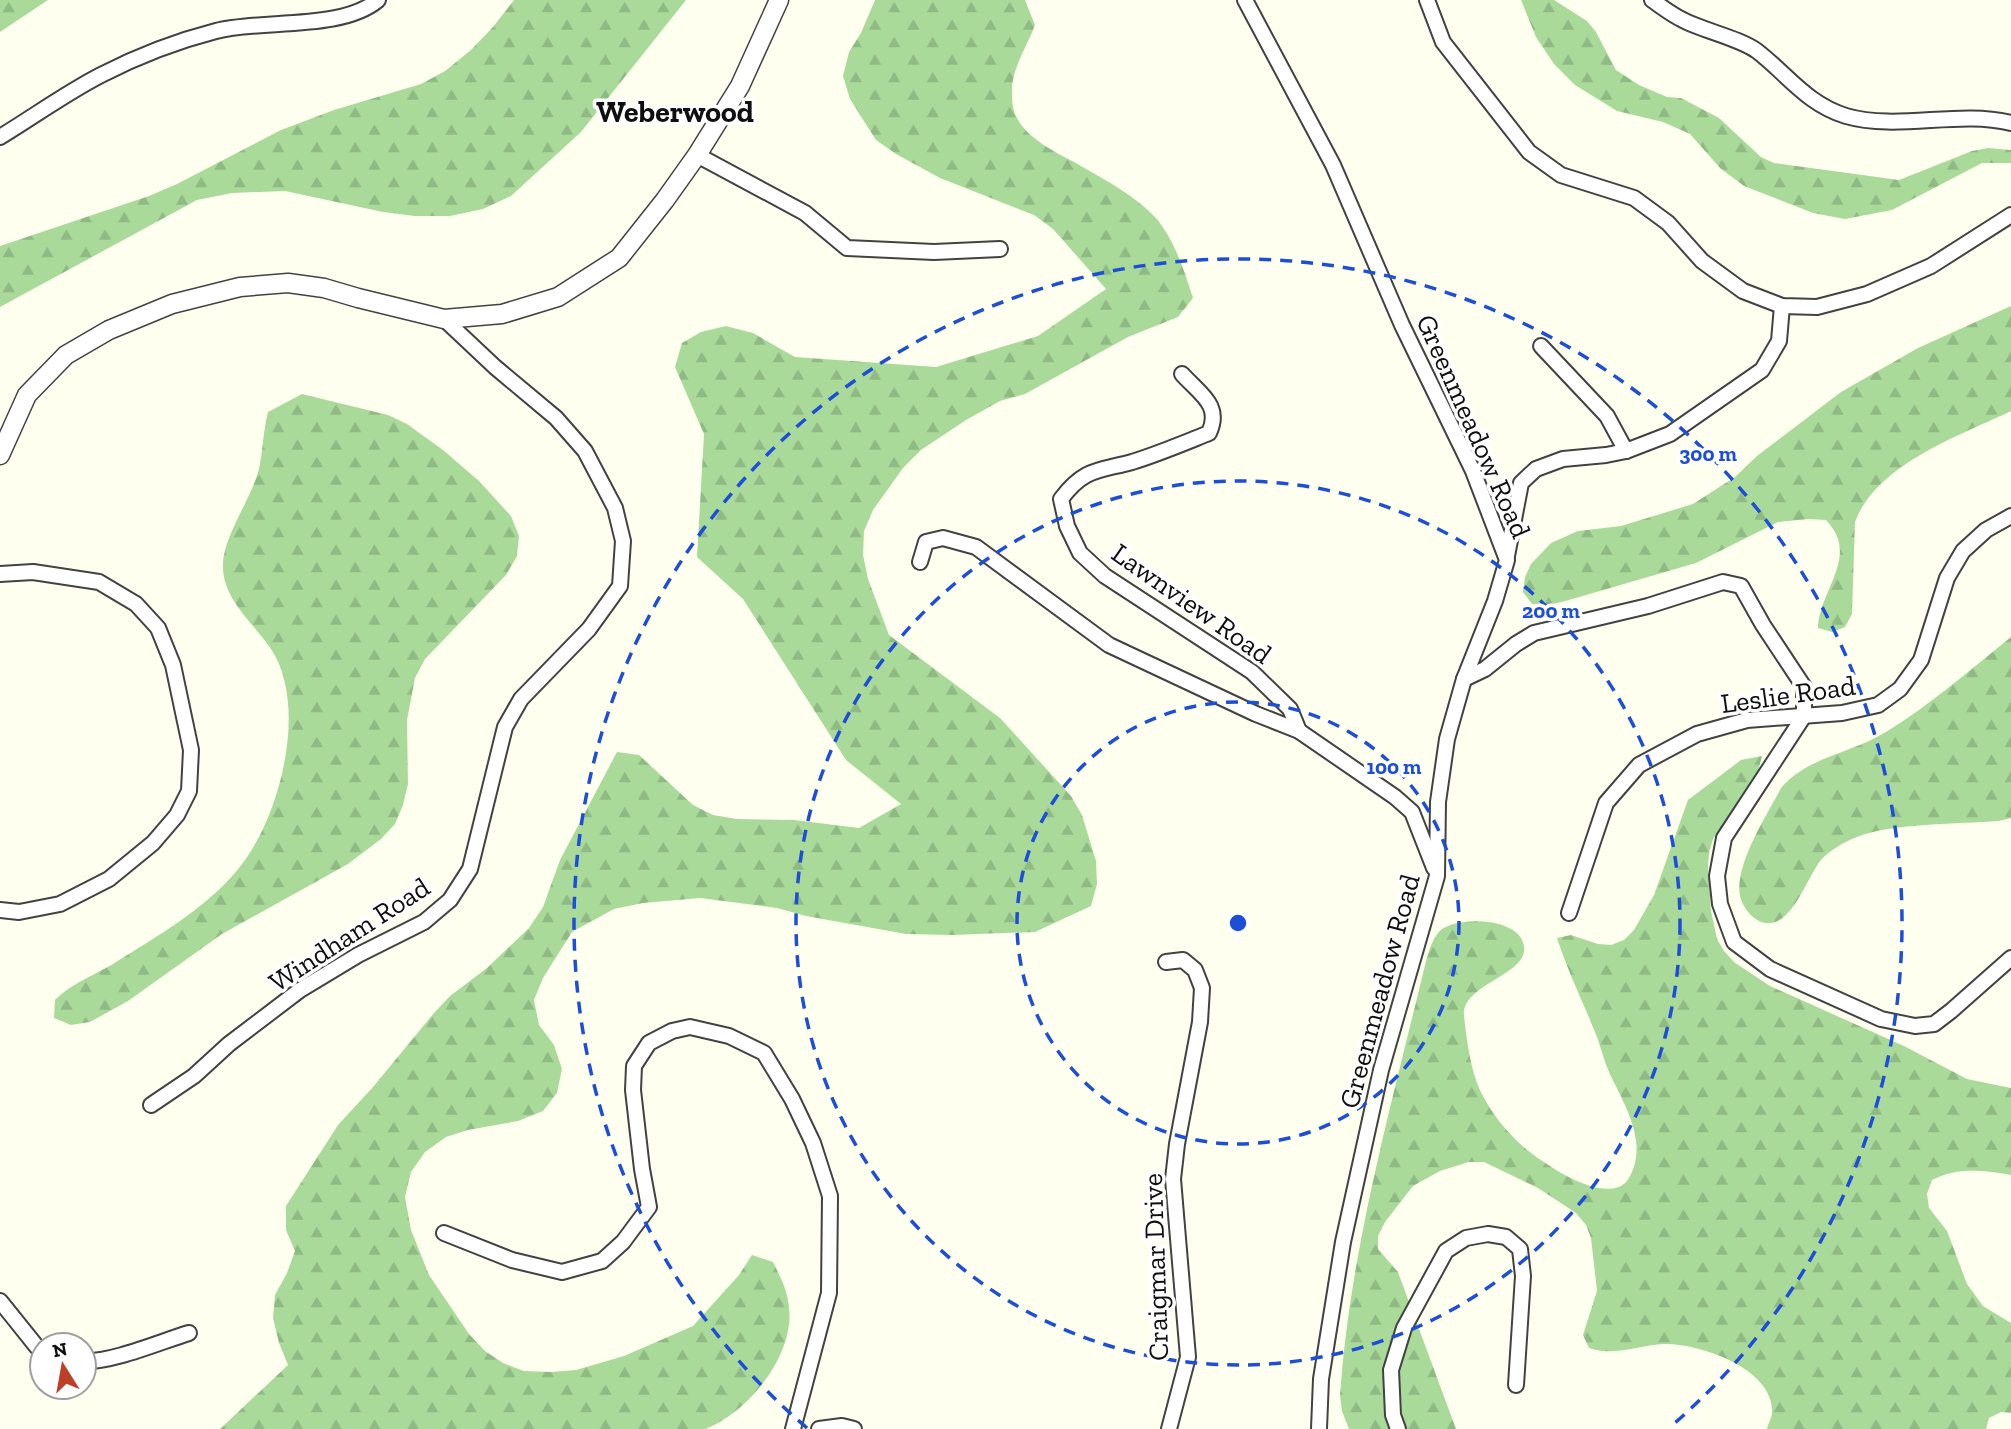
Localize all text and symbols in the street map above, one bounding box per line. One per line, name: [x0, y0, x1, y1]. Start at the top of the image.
district label: Weberwood: [596, 94, 754, 130]
street label: Greenmeadow Road: [1409, 309, 1538, 543]
text: 300 m: [1679, 441, 1737, 466]
street label: Lawnview Road: [1105, 536, 1278, 671]
text: 200 m: [1522, 598, 1580, 623]
street label: Leslie Road: [1719, 669, 1858, 720]
text: 100 m: [1367, 754, 1422, 779]
street label: Windham Road: [263, 870, 436, 999]
street label: Greenmeadow Road: [1332, 870, 1427, 1112]
centre of rings: [1226, 911, 1250, 935]
street label: Craigmar Drive: [1136, 1173, 1175, 1361]
north arrow: [28, 1331, 98, 1401]
text: N: [51, 1337, 69, 1362]

